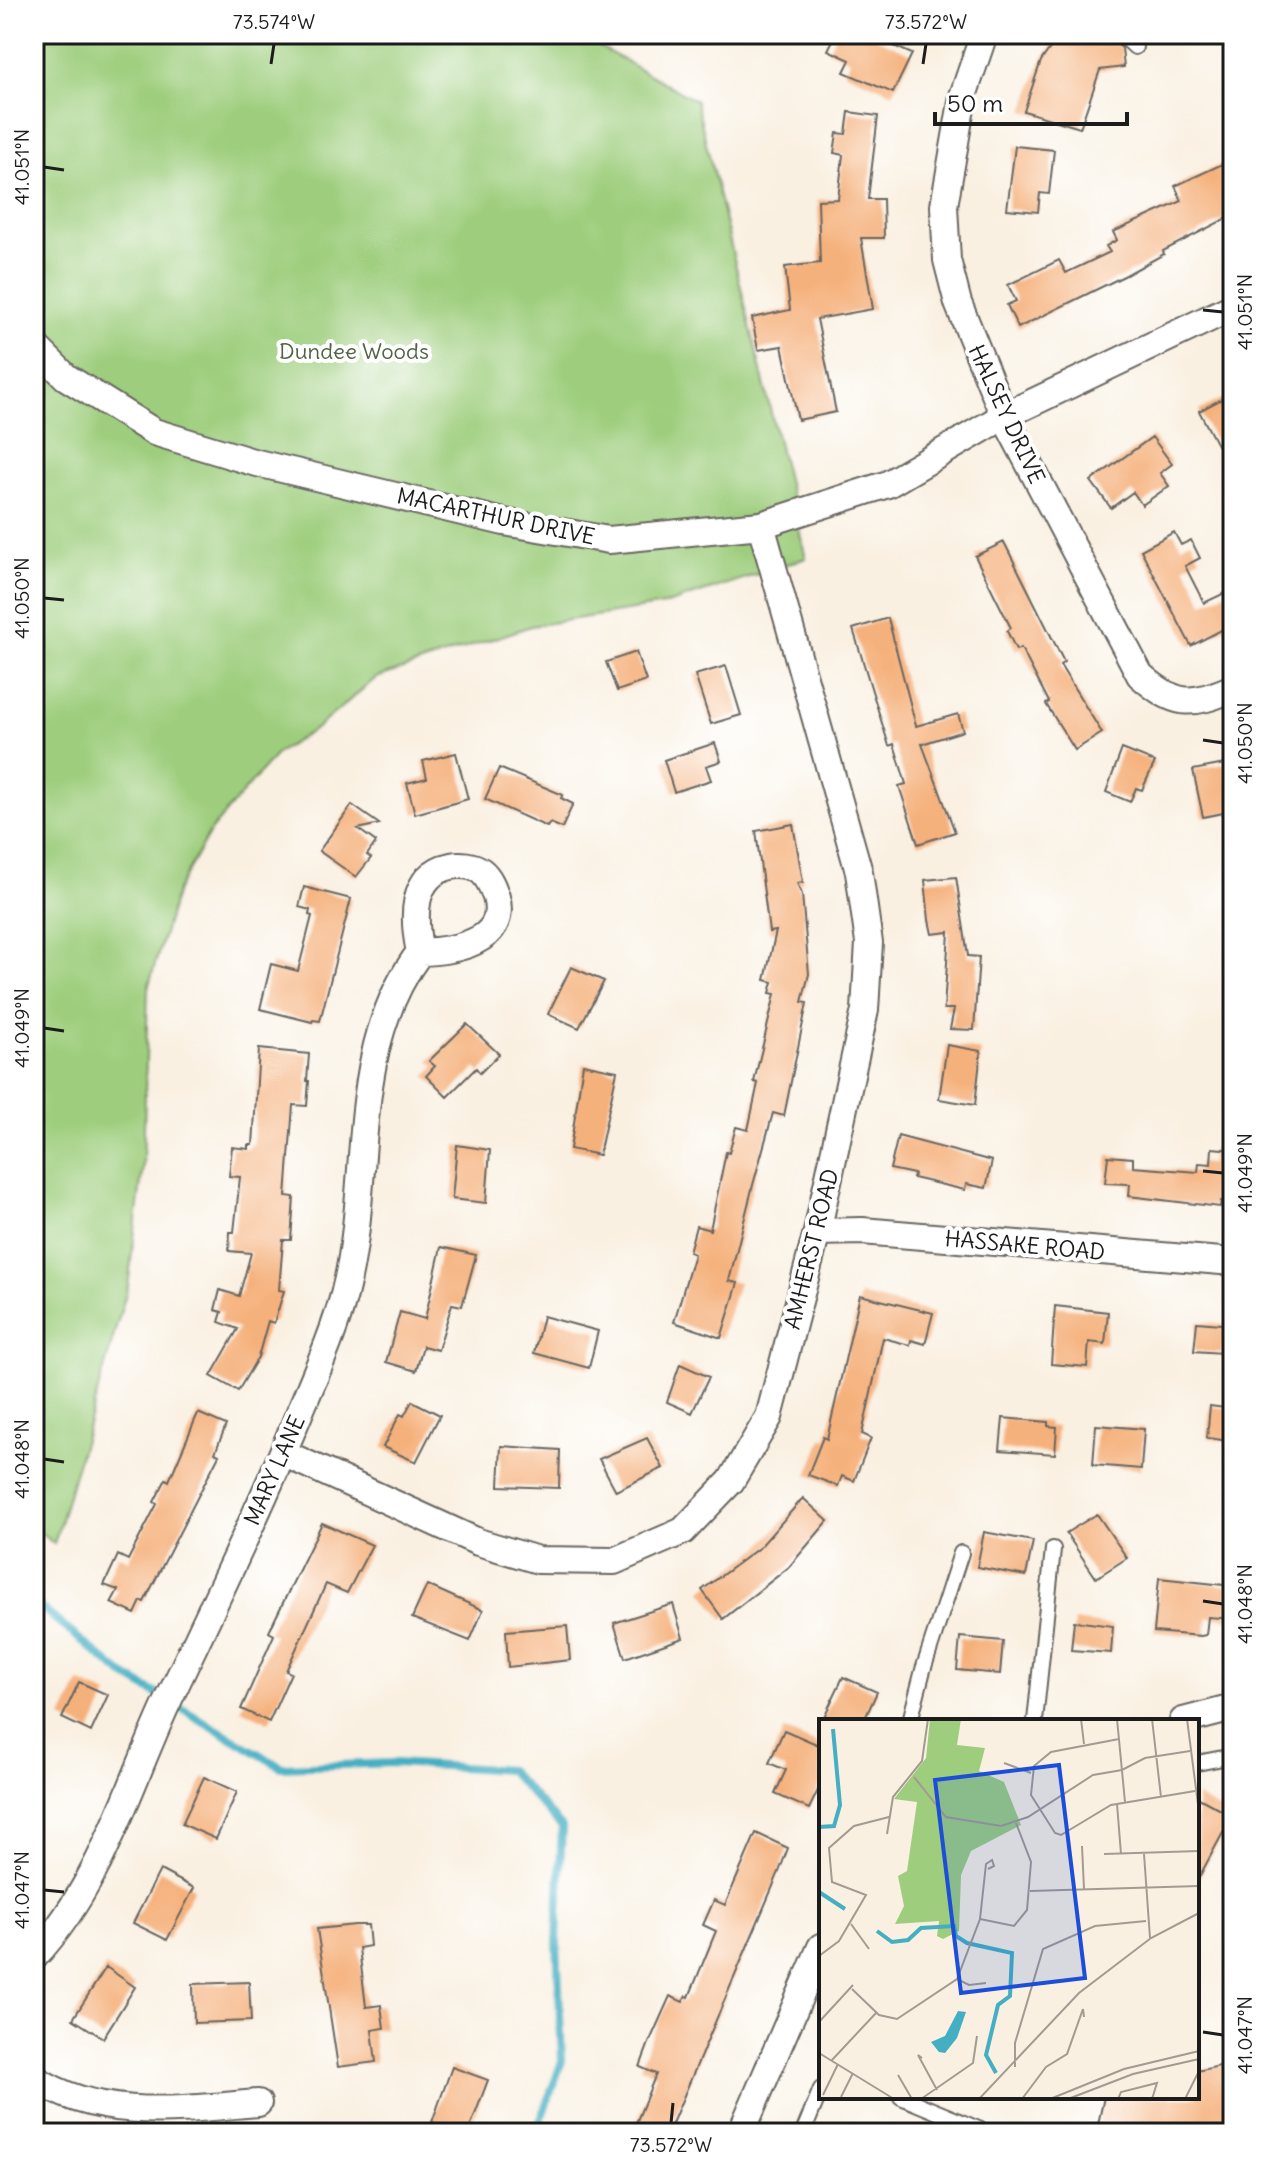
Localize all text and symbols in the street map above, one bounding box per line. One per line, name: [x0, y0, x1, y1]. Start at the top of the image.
text: 73.574°W: [233, 9, 315, 34]
text: 73.572°W: [885, 9, 967, 34]
scale bar: [935, 76, 1127, 126]
text: 50 m: [947, 88, 1003, 118]
text: 41.051°N: [9, 129, 34, 205]
text: 41.051°N: [1232, 274, 1257, 350]
park label: Dundee Woods: [279, 337, 429, 365]
street label: HALSEY DRIVE: [963, 340, 1051, 488]
street label: MACARTHUR DRIVE: [395, 481, 597, 551]
text: 41.050°N: [9, 557, 34, 639]
text: 41.050°N: [1232, 702, 1257, 784]
text: 41.049°N: [9, 988, 34, 1068]
text: 41.049°N: [1232, 1133, 1257, 1213]
street label: AMHERST ROAD: [778, 1166, 844, 1332]
street label: HASSAKE ROAD: [944, 1224, 1106, 1266]
street label: MARY LANE: [237, 1411, 311, 1529]
text: 41.048°N: [9, 1419, 34, 1499]
text: 41.048°N: [1232, 1564, 1257, 1644]
inset map: [819, 1719, 1199, 2099]
text: 41.047°N: [9, 1851, 34, 1929]
text: 41.047°N: [1232, 1996, 1257, 2074]
text: 73.572°W: [630, 2132, 712, 2157]

